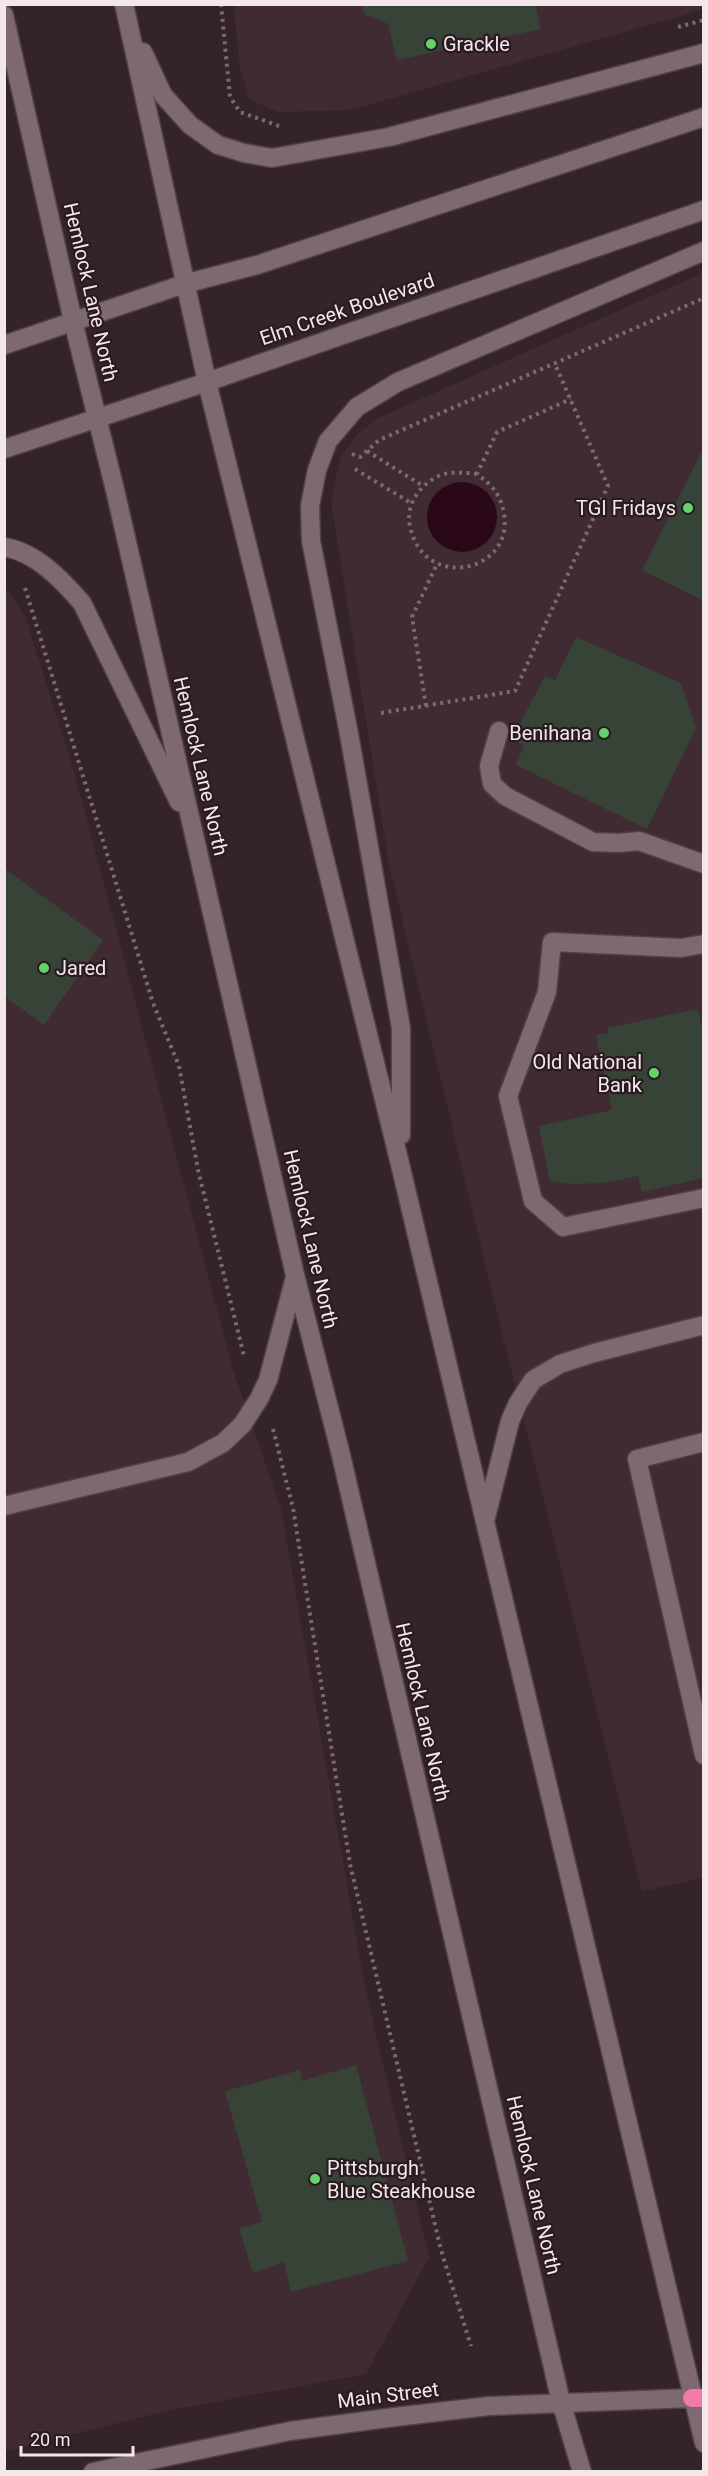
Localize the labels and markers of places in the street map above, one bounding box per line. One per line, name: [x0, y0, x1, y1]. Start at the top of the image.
place label: Grackle: [443, 32, 510, 56]
marker: Grackle: [424, 37, 438, 51]
place label: TGI Fridays: [576, 496, 676, 520]
marker: TGI Fridays: [681, 501, 695, 515]
place label: Benihana: [509, 721, 592, 745]
marker: Benihana: [597, 726, 611, 740]
place label: Jared: [56, 956, 106, 980]
marker: Jared: [37, 961, 51, 975]
place label: Old National Bank: [532, 1050, 643, 1097]
marker: Old National Bank: [647, 1066, 661, 1080]
place label: Pittsburgh Blue Steakhouse: [327, 2156, 475, 2203]
marker: Pittsburgh Blue Steakhouse: [308, 2172, 322, 2186]

